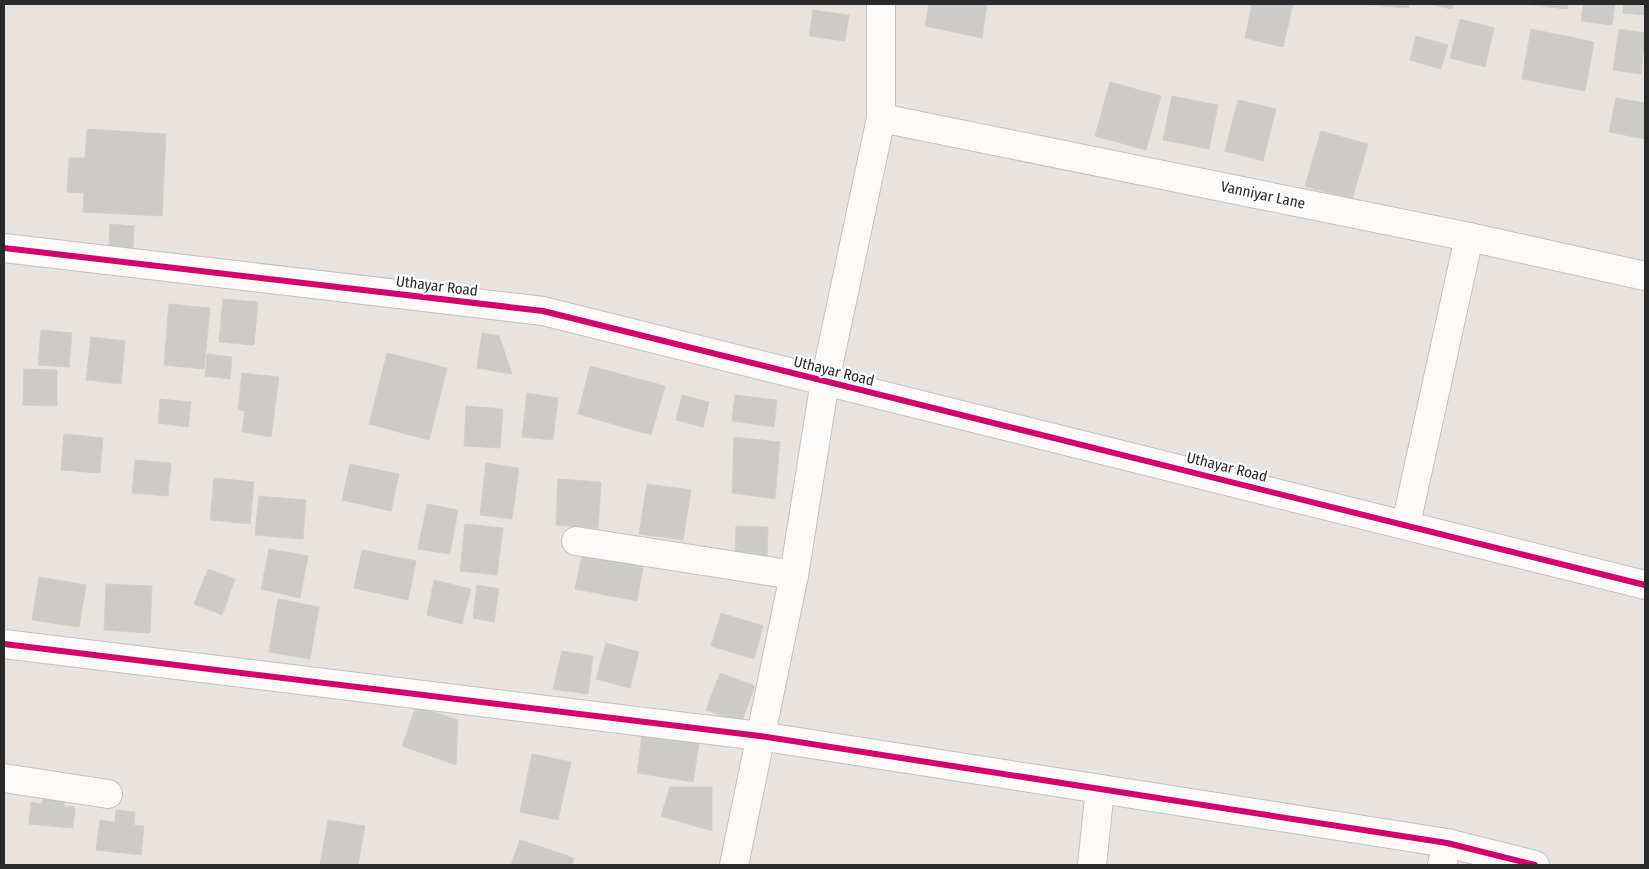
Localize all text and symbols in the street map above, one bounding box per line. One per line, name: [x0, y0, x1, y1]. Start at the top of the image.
street label: Vanniyar Lane: [1219, 177, 1307, 213]
street label: Uthayar Road: [395, 272, 479, 300]
street label: Uthayar Road: [792, 352, 876, 390]
street label: Uthayar Road: [1185, 448, 1269, 486]

